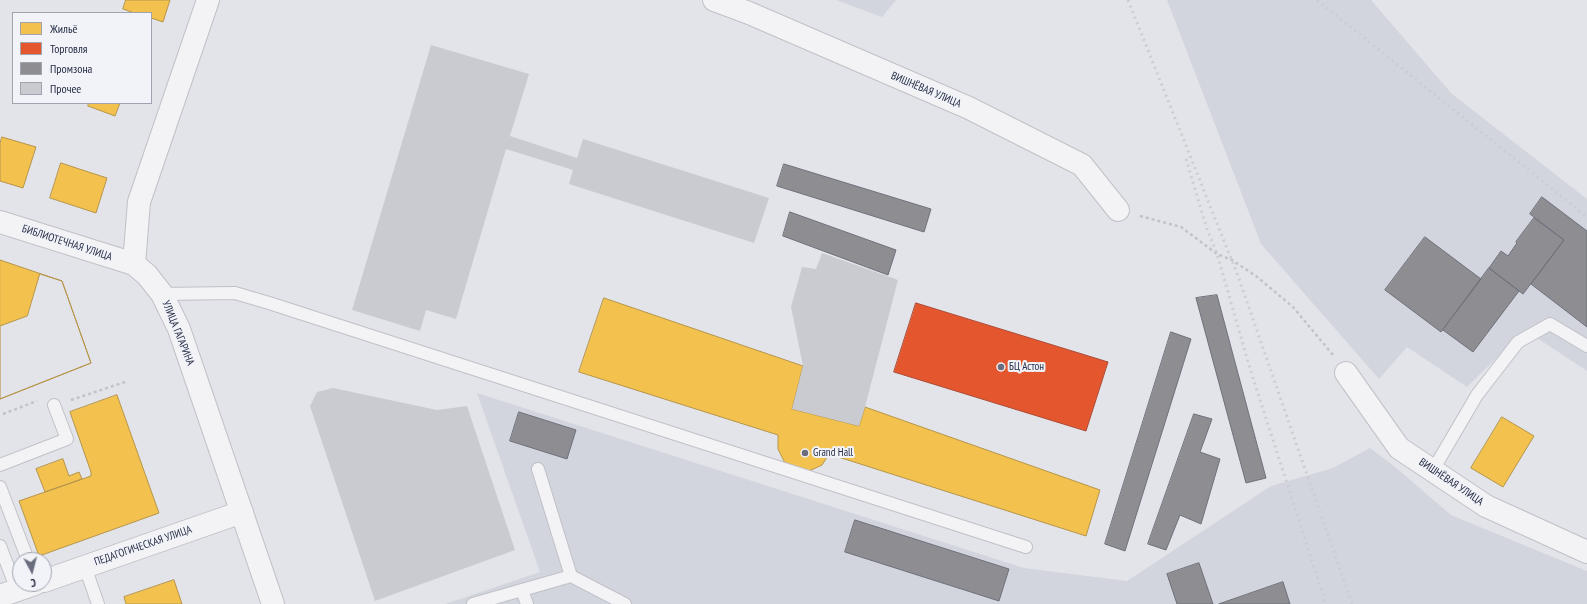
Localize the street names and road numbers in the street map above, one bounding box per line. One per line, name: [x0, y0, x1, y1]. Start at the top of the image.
street label: ВИШНЁВАЯ УЛИЦА: [889, 69, 963, 111]
street label: БИБЛИОТЕЧНАЯ УЛИЦА: [20, 222, 114, 264]
street label: УЛИЦА ГАГАРИНА: [159, 299, 197, 367]
street label: ВИШНЁВАЯ УЛИЦА: [1416, 456, 1486, 508]
street label: ПЕДАГОГИЧЕСКАЯ УЛИЦА: [93, 523, 193, 569]

